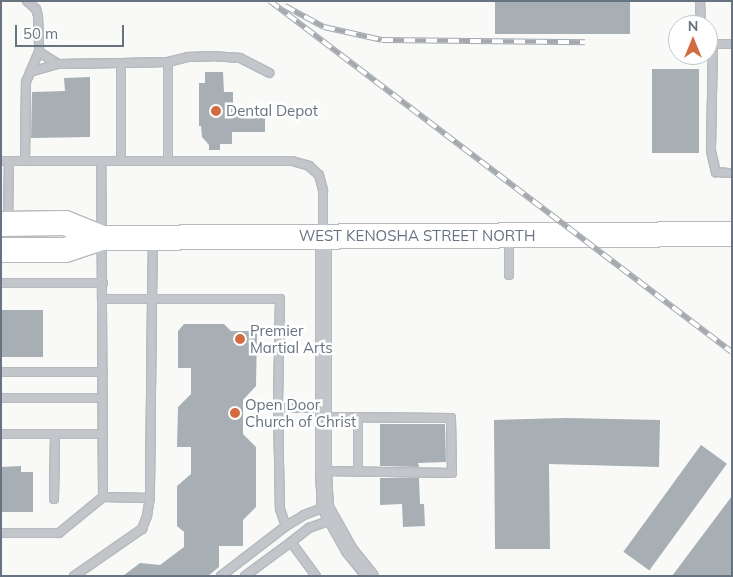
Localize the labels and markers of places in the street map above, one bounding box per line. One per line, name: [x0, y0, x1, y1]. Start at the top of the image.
place label: Dental Depot: [226, 102, 318, 120]
marker: Dental Depot: [210, 105, 222, 117]
place label: Premier Martial Arts: [250, 321, 333, 356]
marker: Premier Martial Arts: [234, 333, 246, 345]
place label: Open Door Church of Christ: [245, 395, 356, 430]
marker: Open Door Church of Christ: [229, 407, 241, 419]

